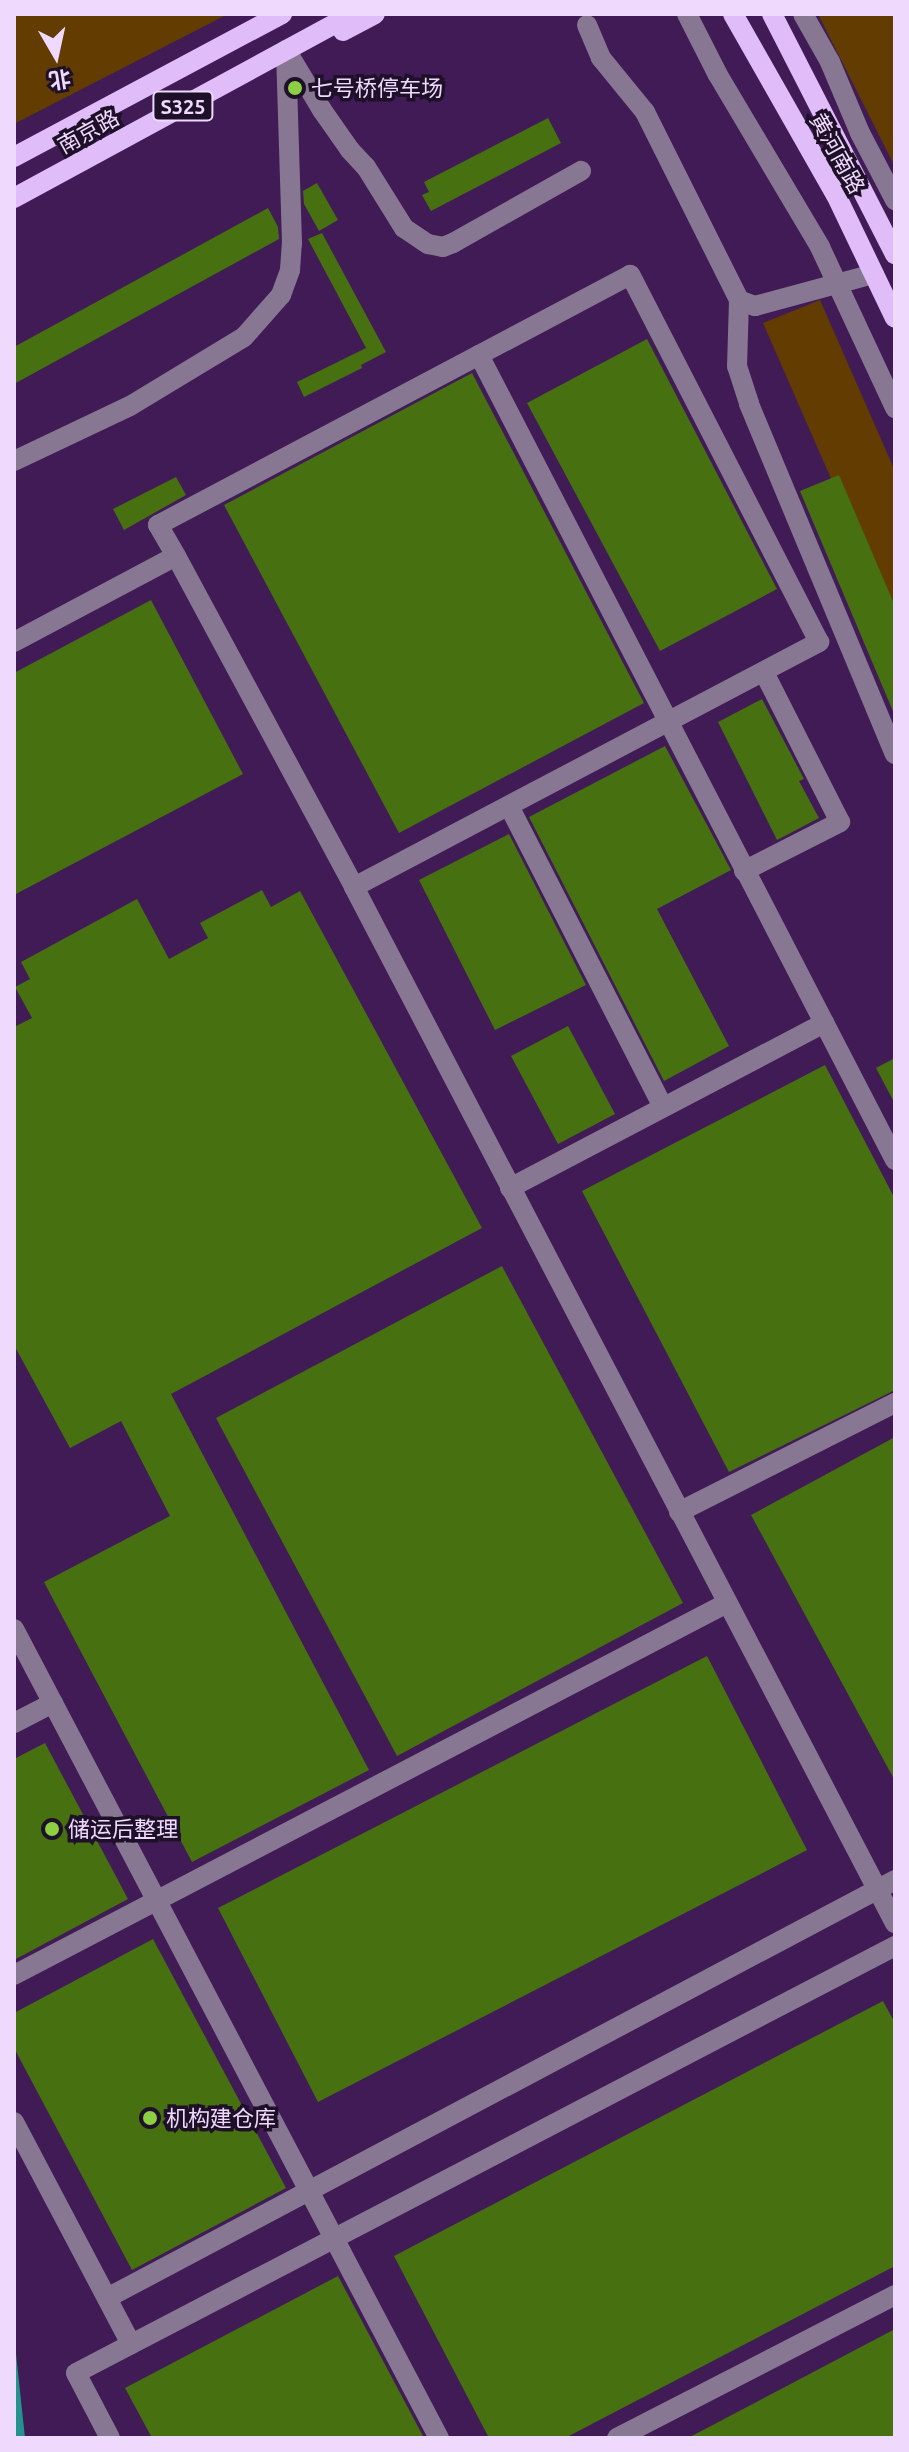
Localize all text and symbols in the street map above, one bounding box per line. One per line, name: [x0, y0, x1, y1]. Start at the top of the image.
north arrow: [16, 16, 96, 96]
text: 北: [47, 66, 73, 94]
place label: 七号桥停车场: [311, 75, 443, 101]
marker: 七号桥停车场: [286, 79, 304, 97]
road number: S325: [151, 90, 215, 122]
street label: 南京路: [53, 103, 123, 159]
street label: 黄河南路: [805, 108, 871, 198]
place label: 储运后整理: [68, 1816, 178, 1842]
marker: 储运后整理: [43, 1820, 61, 1838]
place label: 机构建仓库: [166, 2105, 276, 2131]
marker: 机构建仓库: [141, 2109, 159, 2127]

